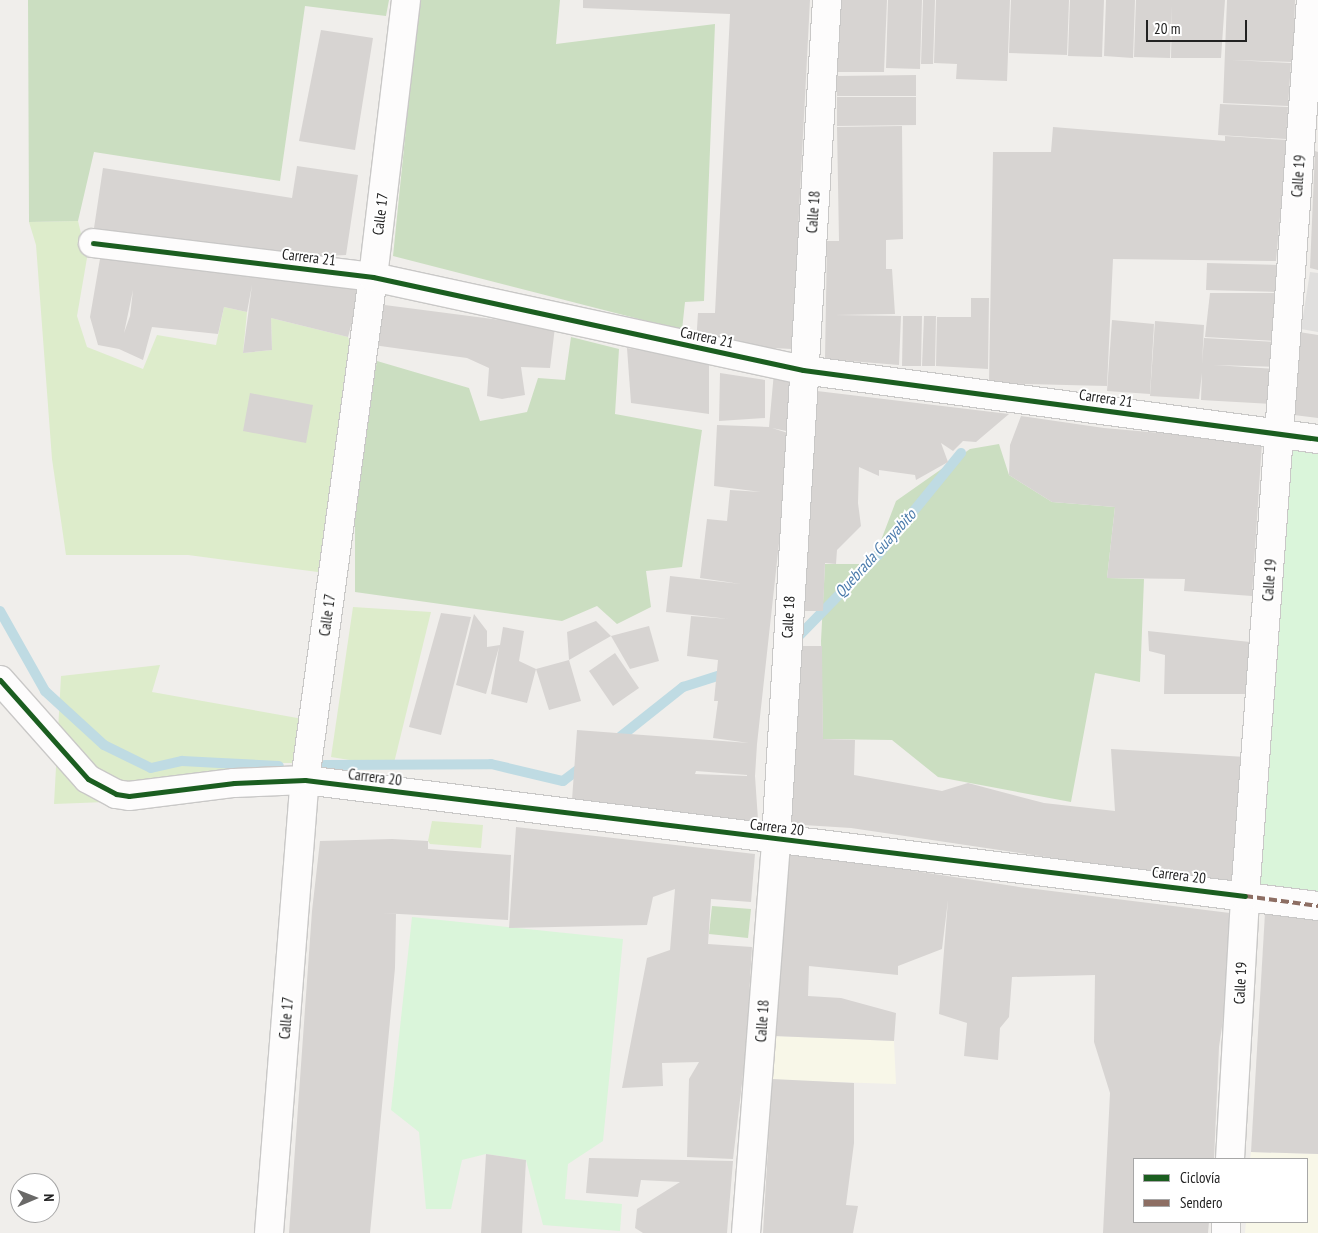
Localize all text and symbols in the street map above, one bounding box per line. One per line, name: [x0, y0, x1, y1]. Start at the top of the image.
scale bar: [1148, 10, 1249, 42]
text: 20 m: [1154, 19, 1180, 38]
street label: Calle 19: [1288, 154, 1308, 198]
street label: Calle 18: [803, 190, 823, 234]
street label: Calle 17: [368, 192, 392, 236]
street label: Carrera 21: [281, 245, 337, 269]
street label: Carrera 21: [679, 323, 735, 351]
street label: Carrera 21: [1078, 385, 1134, 411]
water label: Quebrada Guayabito: [830, 505, 920, 601]
street label: Calle 19: [1259, 558, 1279, 602]
street label: Calle 17: [315, 593, 339, 637]
street label: Calle 18: [778, 595, 798, 639]
street label: Carrera 20: [347, 765, 403, 789]
street label: Carrera 20: [749, 815, 805, 839]
street label: Carrera 20: [1151, 863, 1207, 887]
street label: Calle 19: [1230, 961, 1250, 1005]
street label: Calle 17: [275, 996, 297, 1040]
street label: Calle 18: [752, 999, 772, 1043]
legend: [1133, 1158, 1308, 1223]
text: Ciclovía: [1180, 1168, 1220, 1187]
north arrow: [10, 1173, 60, 1223]
text: Sendero: [1180, 1193, 1222, 1212]
text: N: [40, 1194, 58, 1202]

